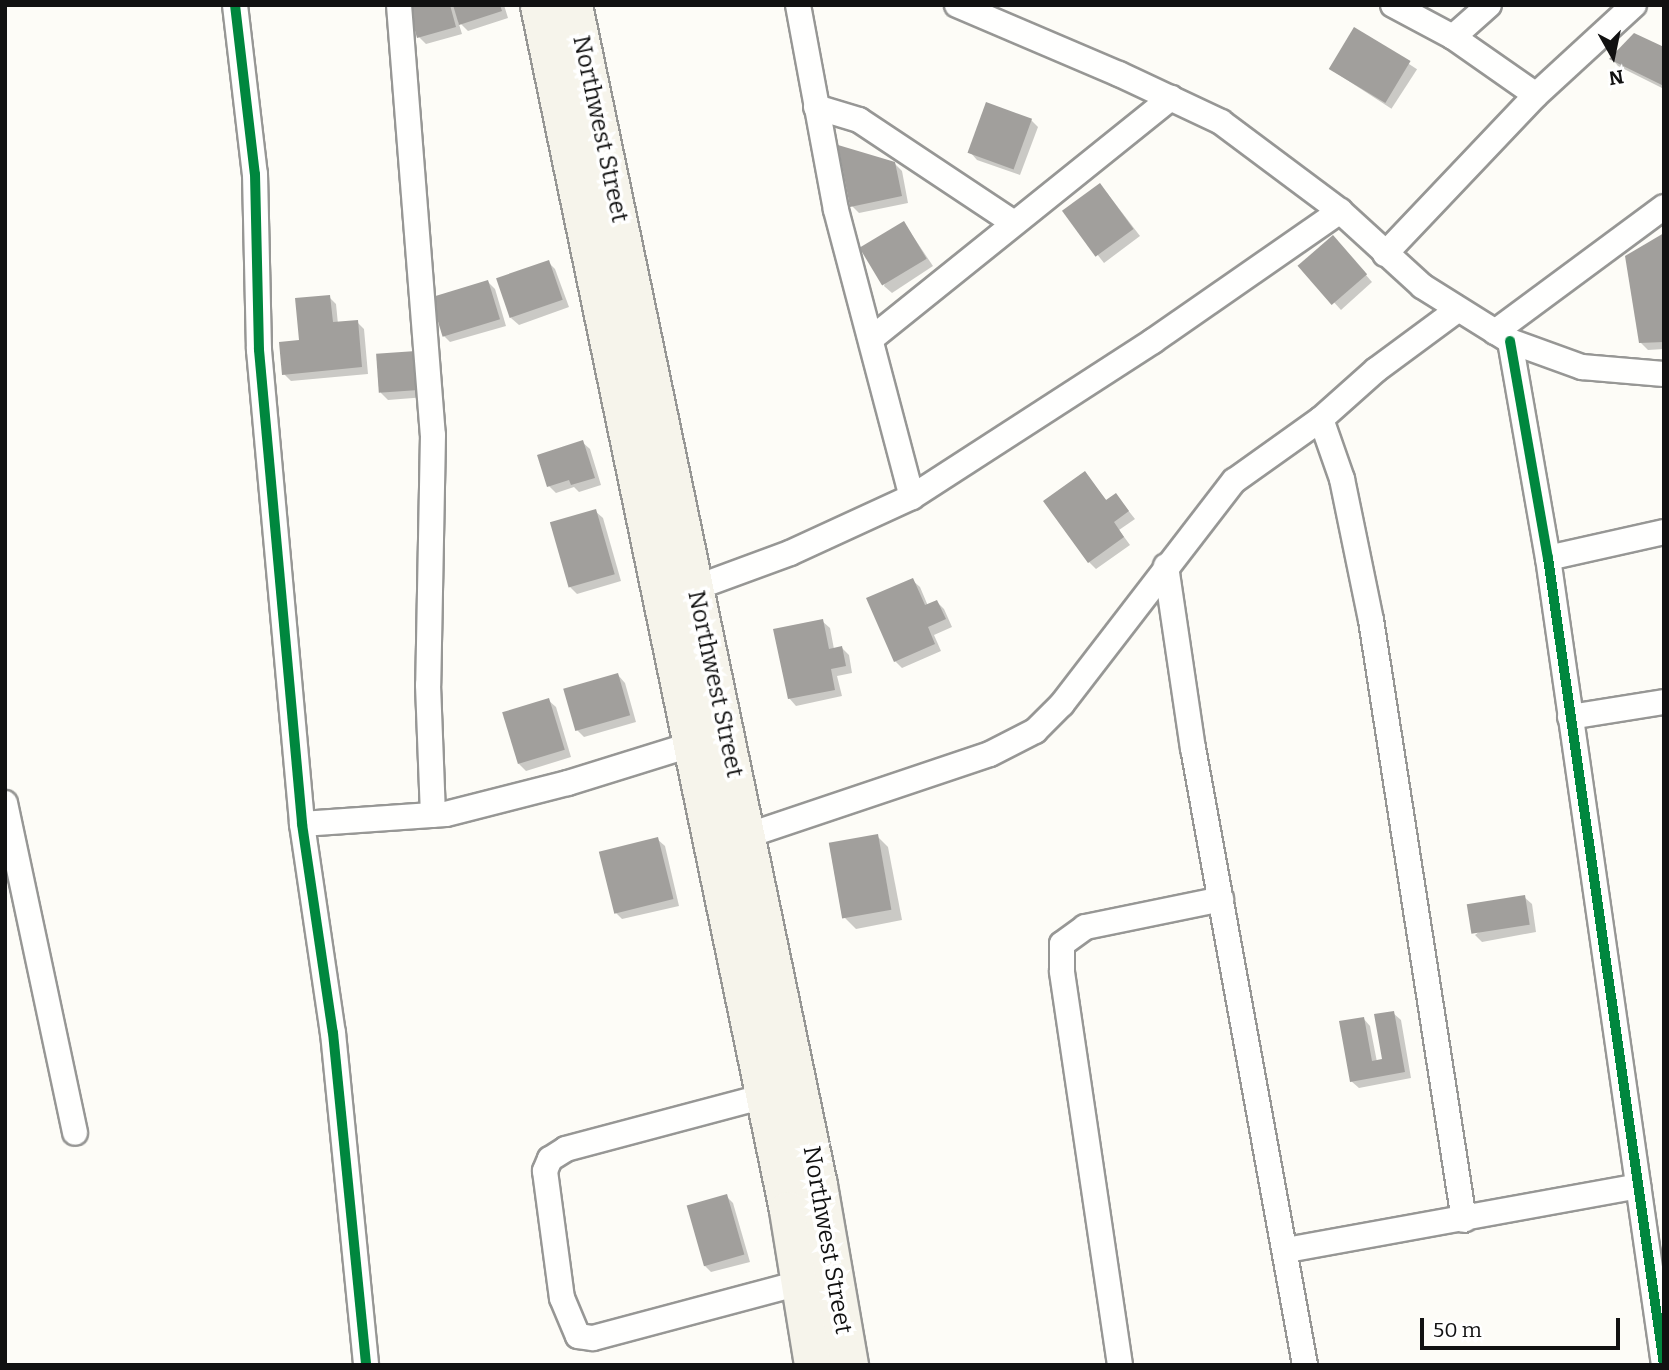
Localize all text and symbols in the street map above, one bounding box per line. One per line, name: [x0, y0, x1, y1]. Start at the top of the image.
north arrow: [1578, 21, 1648, 91]
street label: Northwest Street: [566, 33, 634, 225]
text: N: [1607, 65, 1625, 90]
street label: Northwest Street: [681, 588, 749, 780]
street label: Northwest Street: [796, 1144, 858, 1336]
scale bar: [1424, 1304, 1624, 1348]
text: 50 m: [1433, 1317, 1482, 1343]

